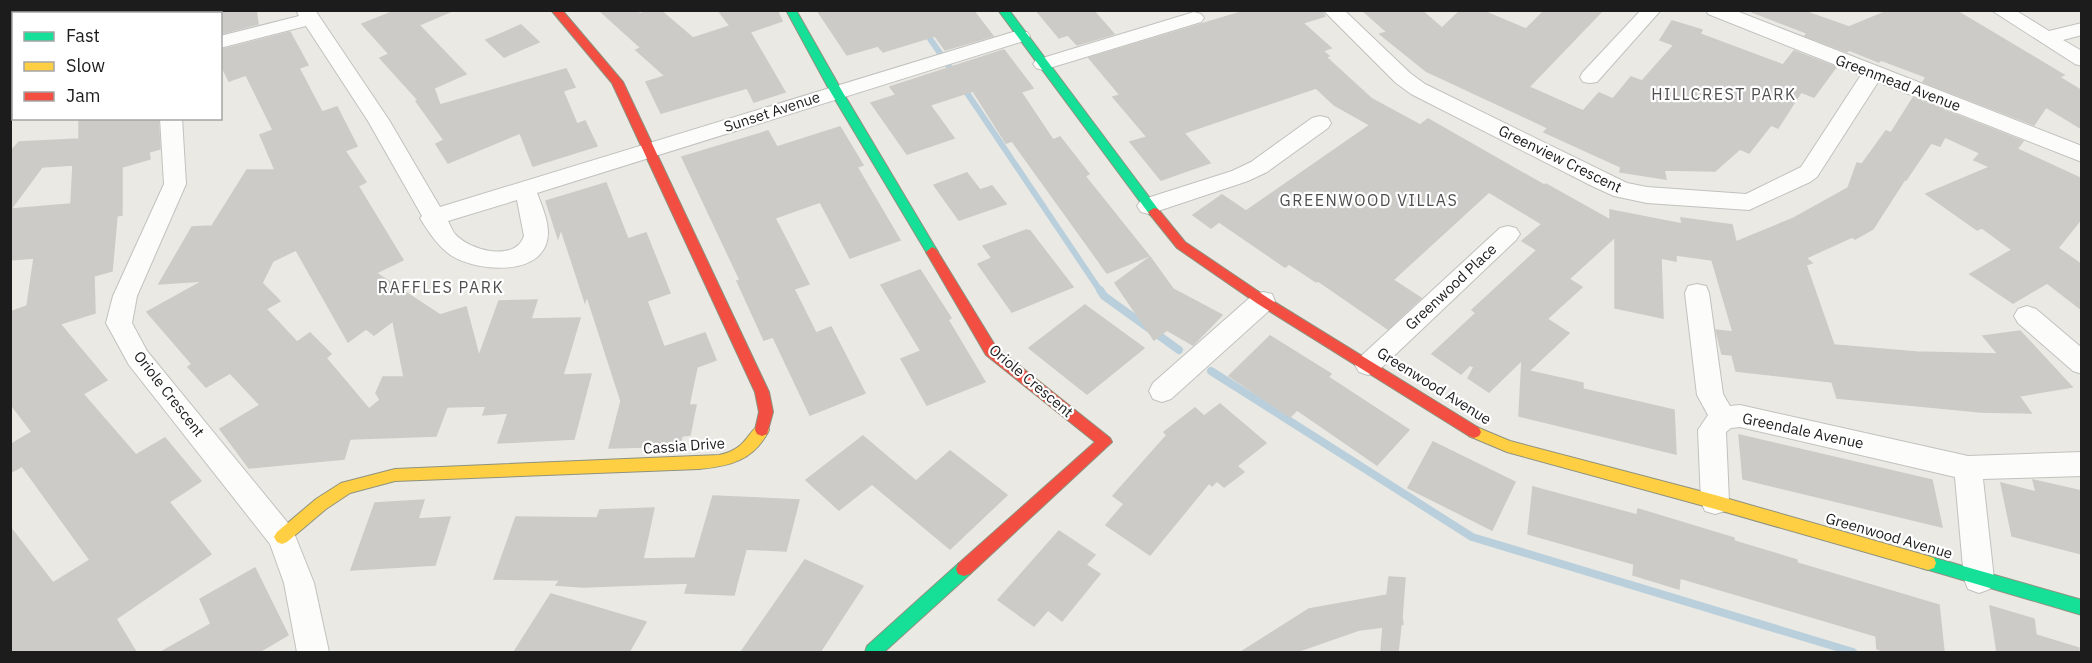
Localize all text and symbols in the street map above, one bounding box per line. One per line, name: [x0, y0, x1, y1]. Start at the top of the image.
legend: [12, 12, 222, 120]
text: Fast: [66, 24, 100, 47]
street label: Greenmead Avenue: [1833, 50, 1963, 115]
text: Slow: [66, 54, 105, 77]
text: Jam: [66, 84, 101, 107]
district label: HILLCREST PARK: [1651, 84, 1797, 104]
street label: Sunset Avenue: [721, 87, 822, 136]
street label: Greenview Crescent: [1495, 120, 1625, 197]
district label: GREENWOOD VILLAS: [1280, 190, 1458, 210]
street label: Greenwood Place: [1401, 239, 1500, 334]
district label: RAFFLES PARK: [378, 277, 504, 297]
street label: Oriole Crescent: [985, 340, 1077, 421]
street label: Greenwood Avenue: [1374, 343, 1495, 428]
street label: Oriole Crescent: [130, 347, 209, 440]
street label: Greendale Avenue: [1741, 408, 1865, 453]
street label: Cassia Drive: [642, 433, 726, 458]
street label: Greenwood Avenue: [1823, 508, 1955, 563]

